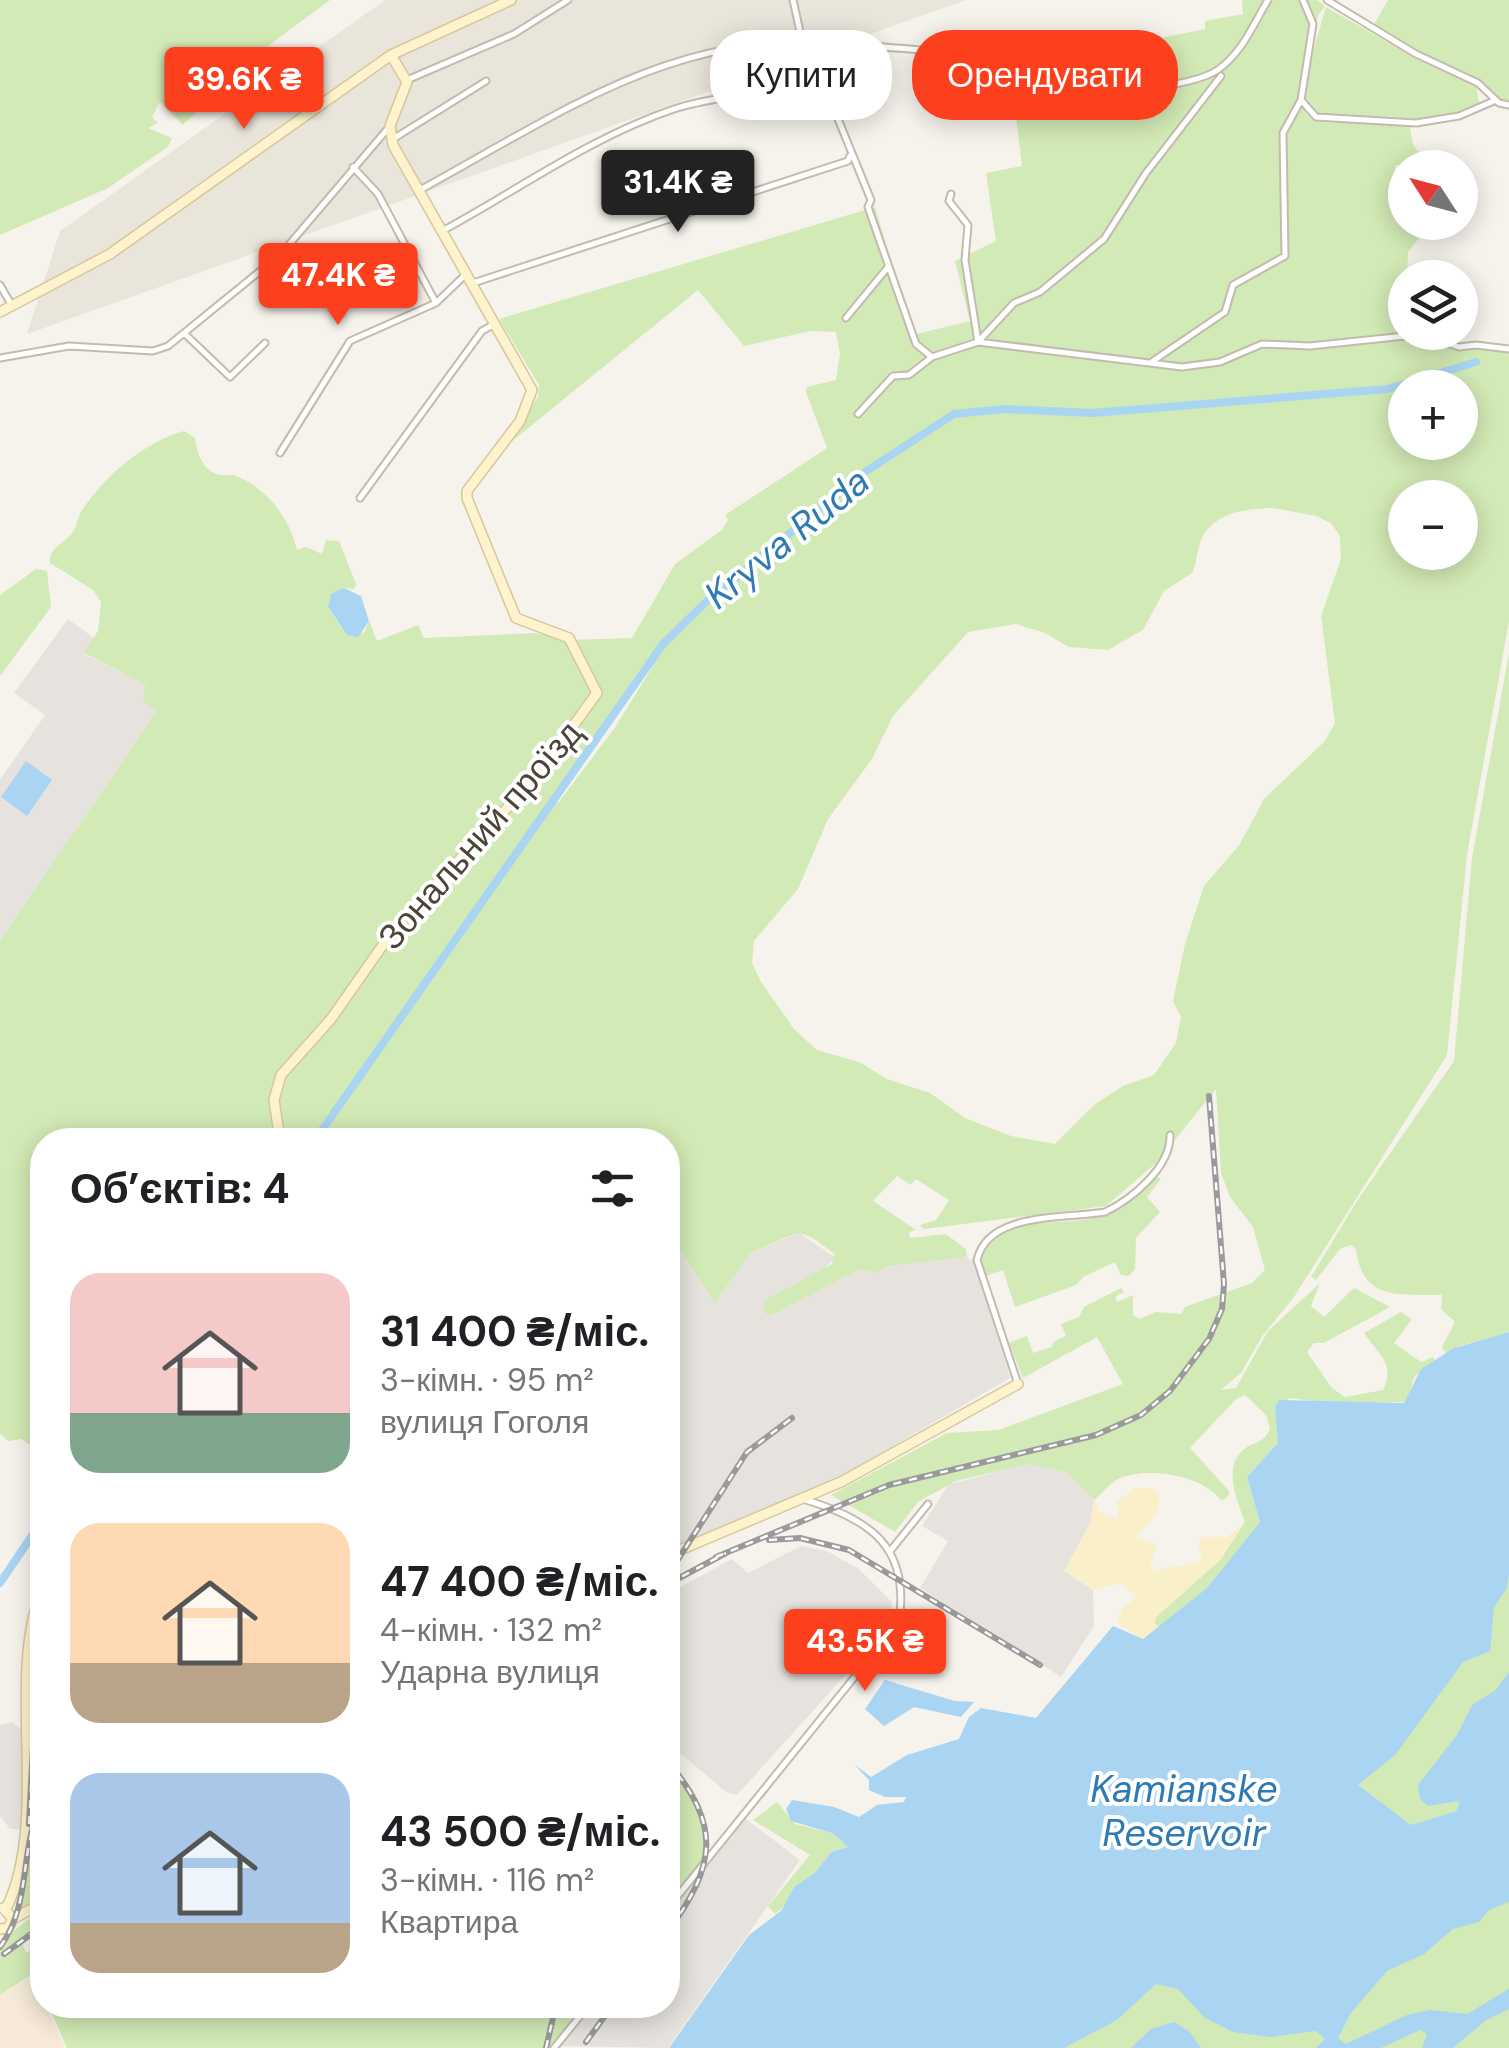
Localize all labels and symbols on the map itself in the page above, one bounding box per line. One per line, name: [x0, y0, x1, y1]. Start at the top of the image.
pin: 39.6K ₴: [152, 47, 336, 132]
pin: 31.4K ₴: [586, 150, 770, 235]
north arrow: [1388, 150, 1478, 240]
pin: 47.4K ₴: [246, 243, 430, 328]
water label: Kryva Ruda: [694, 456, 880, 620]
street label: Зональний проїзд: [368, 711, 592, 959]
pin: 43.5K ₴: [773, 1609, 957, 1694]
water label: Kamianske Reservoir: [1090, 1764, 1278, 1858]

